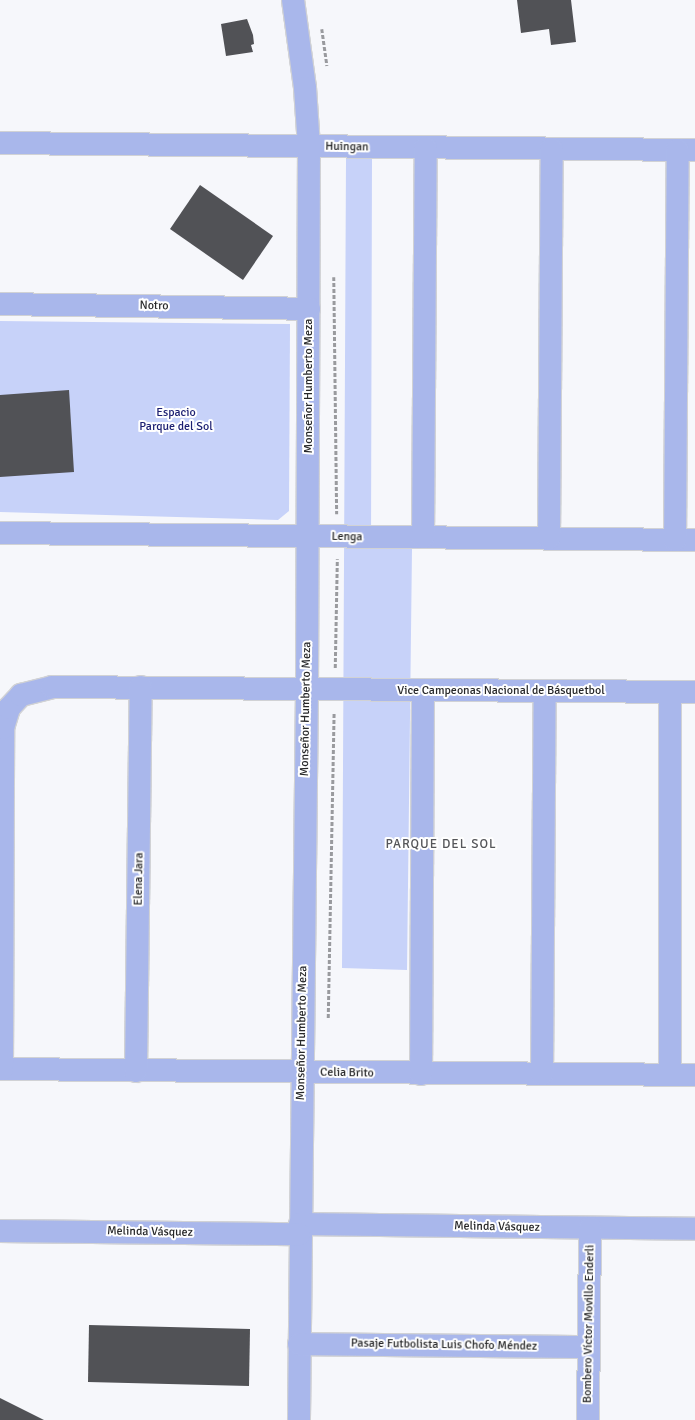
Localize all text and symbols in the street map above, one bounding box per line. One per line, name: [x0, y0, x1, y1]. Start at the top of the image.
street label: Huingan: [325, 139, 369, 155]
street label: Notro: [139, 299, 169, 313]
street label: Monseñor Humberto Meza: [302, 319, 316, 453]
park label: Espacio Parque del Sol: [139, 406, 213, 434]
street label: Lenga: [331, 530, 363, 544]
street label: Monseñor Humberto Meza: [298, 641, 314, 777]
street label: Vice Campeonas Nacional de Básquetbol: [397, 684, 605, 698]
district label: PARQUE DEL SOL: [385, 836, 497, 852]
street label: Elena Jara: [131, 852, 147, 906]
street label: Monseñor Humberto Meza: [294, 965, 310, 1101]
street label: Celia Brito: [320, 1065, 374, 1081]
street label: Melinda Vásquez: [454, 1219, 540, 1235]
street label: Melinda Vásquez: [107, 1224, 193, 1240]
street label: Bombero Víctor Movillo Enderli: [580, 1245, 598, 1403]
street label: Pasaje Futbolista Luis Chofo Méndez: [351, 1336, 537, 1354]

